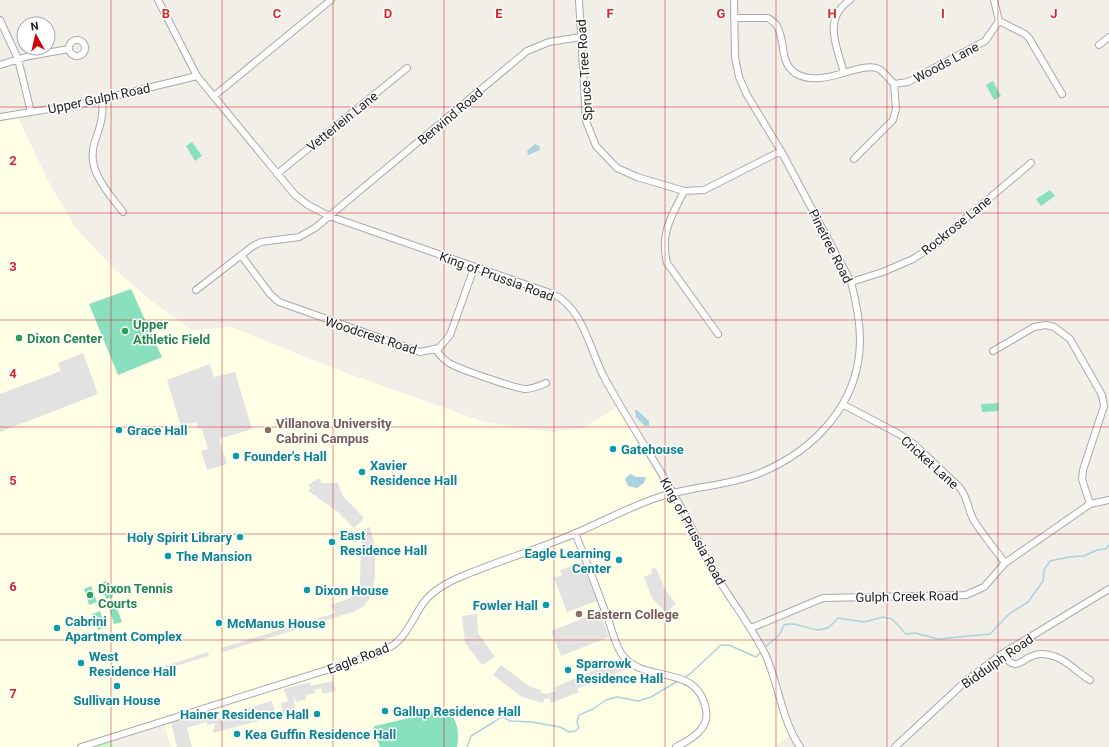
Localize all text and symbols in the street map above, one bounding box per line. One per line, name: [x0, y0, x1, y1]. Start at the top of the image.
text: B: [162, 6, 170, 21]
text: C: [273, 6, 282, 21]
text: D: [384, 6, 392, 21]
text: E: [495, 6, 503, 21]
text: F: [606, 6, 614, 21]
text: G: [717, 6, 726, 21]
text: H: [827, 6, 837, 21]
text: I: [941, 6, 945, 21]
text: J: [1050, 6, 1058, 21]
north arrow: [16, 16, 56, 56]
street label: Spruce Tree Road: [573, 19, 596, 121]
text: N: [30, 20, 40, 34]
street label: Woods Lane: [911, 39, 981, 86]
street label: Upper Gulph Road: [47, 80, 152, 117]
street label: Berwind Road: [415, 85, 486, 148]
street label: Vetterlein Lane: [304, 88, 381, 154]
text: 2: [9, 153, 17, 168]
street label: Rockrose Lane: [918, 193, 994, 258]
street label: Pinetree Road: [806, 207, 856, 286]
street label: King of Prussia Road: [438, 249, 556, 304]
text: 3: [9, 259, 17, 274]
street label: Woodcrest Road: [323, 314, 419, 357]
place label: Upper Athletic Field: [133, 317, 210, 347]
marker: Upper Athletic Field: [120, 326, 130, 336]
place label: Dixon Center: [27, 331, 102, 346]
marker: Dixon Center: [14, 333, 24, 343]
text: 4: [9, 366, 17, 381]
place label: Villanova University Cabrini Campus: [276, 416, 392, 446]
place label: Grace Hall: [127, 423, 187, 438]
marker: Grace Hall: [114, 425, 124, 435]
marker: Villanova University Cabrini Campus: [263, 425, 273, 435]
street label: Cricket Lane: [898, 433, 961, 492]
place label: Gatehouse: [621, 442, 684, 457]
marker: Gatehouse: [608, 444, 618, 454]
place label: Founder's Hall: [244, 449, 327, 464]
marker: Founder's Hall: [231, 451, 241, 461]
place label: Xavier Residence Hall: [370, 458, 457, 488]
marker: Xavier Residence Hall: [357, 467, 367, 477]
text: 5: [9, 473, 17, 488]
street label: King of Prussia Road: [657, 475, 728, 588]
place label: East Residence Hall: [340, 528, 427, 558]
place label: Holy Spirit Library: [127, 530, 232, 545]
marker: Holy Spirit Library: [235, 532, 245, 542]
marker: East Residence Hall: [327, 537, 337, 547]
place label: Eagle Learning Center: [524, 546, 611, 576]
place label: The Mansion: [176, 549, 252, 564]
marker: The Mansion: [163, 551, 173, 561]
marker: Eagle Learning Center: [614, 555, 624, 565]
text: 6: [9, 579, 17, 594]
place label: Dixon Tennis Courts: [98, 581, 173, 611]
place label: Dixon House: [315, 583, 389, 598]
marker: Dixon House: [302, 585, 312, 595]
street label: Gulph Creek Road: [855, 588, 959, 605]
marker: Dixon Tennis Courts: [85, 590, 95, 600]
place label: Fowler Hall: [473, 598, 538, 613]
marker: Fowler Hall: [541, 600, 551, 610]
place label: Eastern College: [587, 607, 679, 622]
marker: Eastern College: [574, 609, 584, 619]
place label: Cabrini Apartment Complex: [65, 614, 182, 644]
place label: McManus House: [227, 616, 325, 631]
marker: McManus House: [214, 618, 224, 628]
marker: Cabrini Apartment Complex: [52, 623, 62, 633]
street label: Biddulph Road: [959, 631, 1036, 692]
street label: Eagle Road: [325, 640, 391, 677]
place label: West Residence Hall: [89, 649, 176, 679]
place label: Sparrowk Residence Hall: [576, 656, 663, 686]
marker: West Residence Hall: [76, 658, 86, 668]
marker: Sparrowk Residence Hall: [563, 665, 573, 675]
marker: Sullivan House: [112, 681, 122, 691]
text: 7: [9, 686, 17, 701]
place label: Sullivan House: [73, 693, 161, 708]
place label: Gallup Residence Hall: [393, 704, 521, 719]
marker: Gallup Residence Hall: [380, 706, 390, 716]
place label: Hainer Residence Hall: [180, 707, 309, 722]
marker: Hainer Residence Hall: [312, 709, 322, 719]
place label: Kea Guffin Residence Hall: [245, 727, 396, 742]
marker: Kea Guffin Residence Hall: [232, 729, 242, 739]

